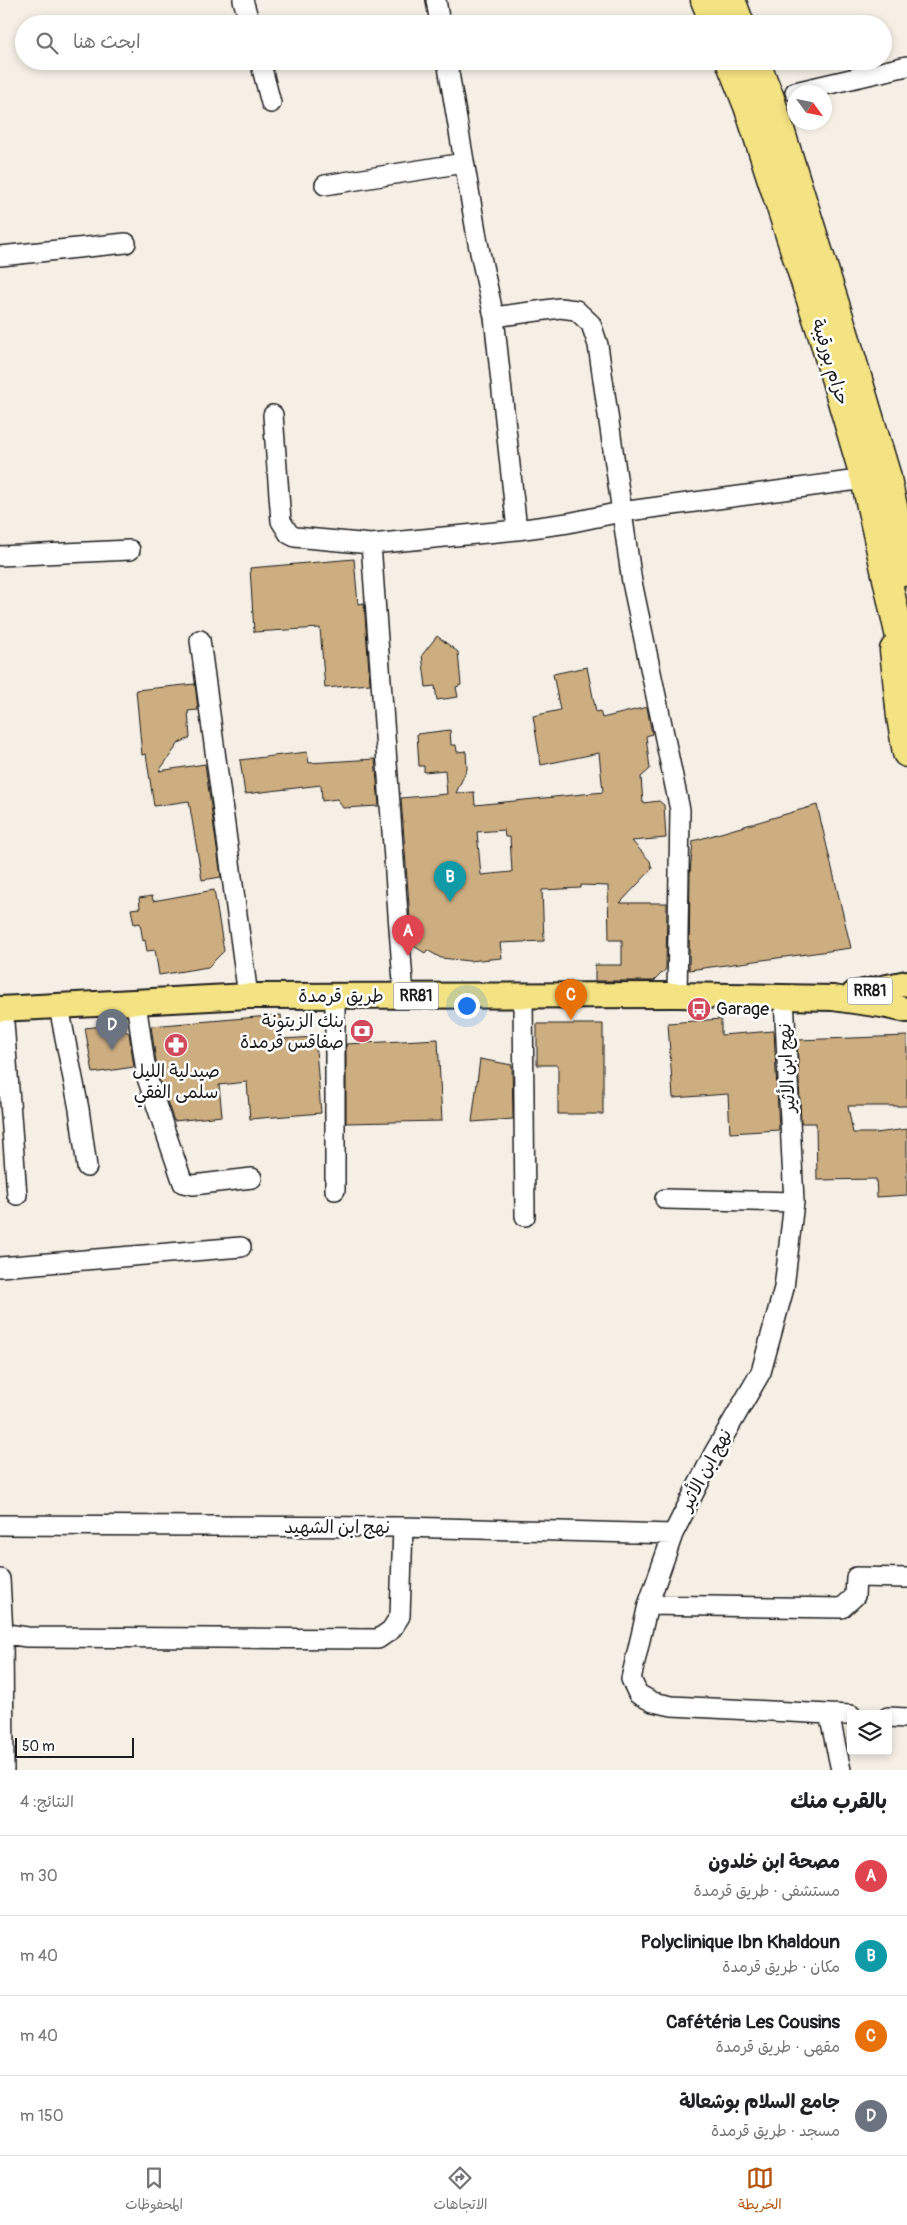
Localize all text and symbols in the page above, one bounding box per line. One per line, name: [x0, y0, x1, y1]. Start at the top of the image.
search box: [15, 15, 892, 70]
icon: search: [33, 29, 61, 57]
text: ابحث هنا: [73, 30, 141, 54]
north arrow: [787, 85, 832, 130]
street label: حزام بورقيبة: [804, 316, 854, 409]
pin: B: [434, 861, 466, 902]
pin: A: [392, 915, 424, 956]
road number: RR81: [848, 978, 892, 1004]
pin: C: [555, 979, 587, 1020]
road number: RR81: [394, 982, 438, 1009]
street label: طريق قرمدة: [298, 985, 384, 1008]
your location: [454, 993, 480, 1019]
bus stop icon: Garage: [686, 996, 712, 1022]
place label: Garage: [716, 998, 769, 1021]
pin: D: [96, 1009, 128, 1050]
place label: بنك الزيتونة صفاقس قرمدة: [240, 1010, 344, 1054]
bank icon: بنك الزيتونة صفاقس قرمدة: [349, 1018, 375, 1044]
street label: نهج ابن الأثير: [772, 1023, 801, 1115]
pharmacy icon: صيدلية الليل سلمى الفقي: [163, 1032, 189, 1058]
place label: صيدلية الليل سلمى الفقي: [132, 1060, 220, 1108]
street label: نهج ابن الأثير: [673, 1425, 737, 1517]
street label: نهج ابن الشهيد: [284, 1516, 390, 1539]
map controls: [847, 1710, 892, 1755]
button: layers: [847, 1710, 892, 1755]
scale bar: [15, 1735, 134, 1758]
text: 50 m: [22, 1738, 55, 1755]
text: بالقرب منك: [790, 1788, 887, 1815]
text: النتائج: 4: [20, 1792, 74, 1812]
text: مصحة ابن خلدون: [708, 1850, 840, 1874]
text: 30 m: [20, 1866, 58, 1886]
text: A: [866, 1866, 876, 1886]
text: مستشفى · طريق قرمدة: [693, 1881, 840, 1901]
text: Polyclinique Ibn Khaldoun: [640, 1930, 840, 1954]
text: 40 m: [20, 1946, 58, 1966]
text: B: [866, 1946, 876, 1966]
text: مكان · طريق قرمدة: [722, 1957, 840, 1977]
text: Cafétéria Les Cousins: [666, 2010, 840, 2034]
text: 40 m: [20, 2026, 58, 2046]
text: C: [866, 2026, 876, 2046]
text: مقهى · طريق قرمدة: [715, 2037, 840, 2057]
text: جامع السلام بوشعالة: [679, 2090, 840, 2114]
text: 150 m: [20, 2106, 64, 2126]
text: D: [866, 2106, 876, 2126]
text: مسجد · طريق قرمدة: [711, 2121, 840, 2141]
tab: المحفوظات: [125, 2164, 183, 2217]
tab: الاتجاهات: [433, 2164, 488, 2217]
tab: الخريطة: [738, 2164, 782, 2217]

